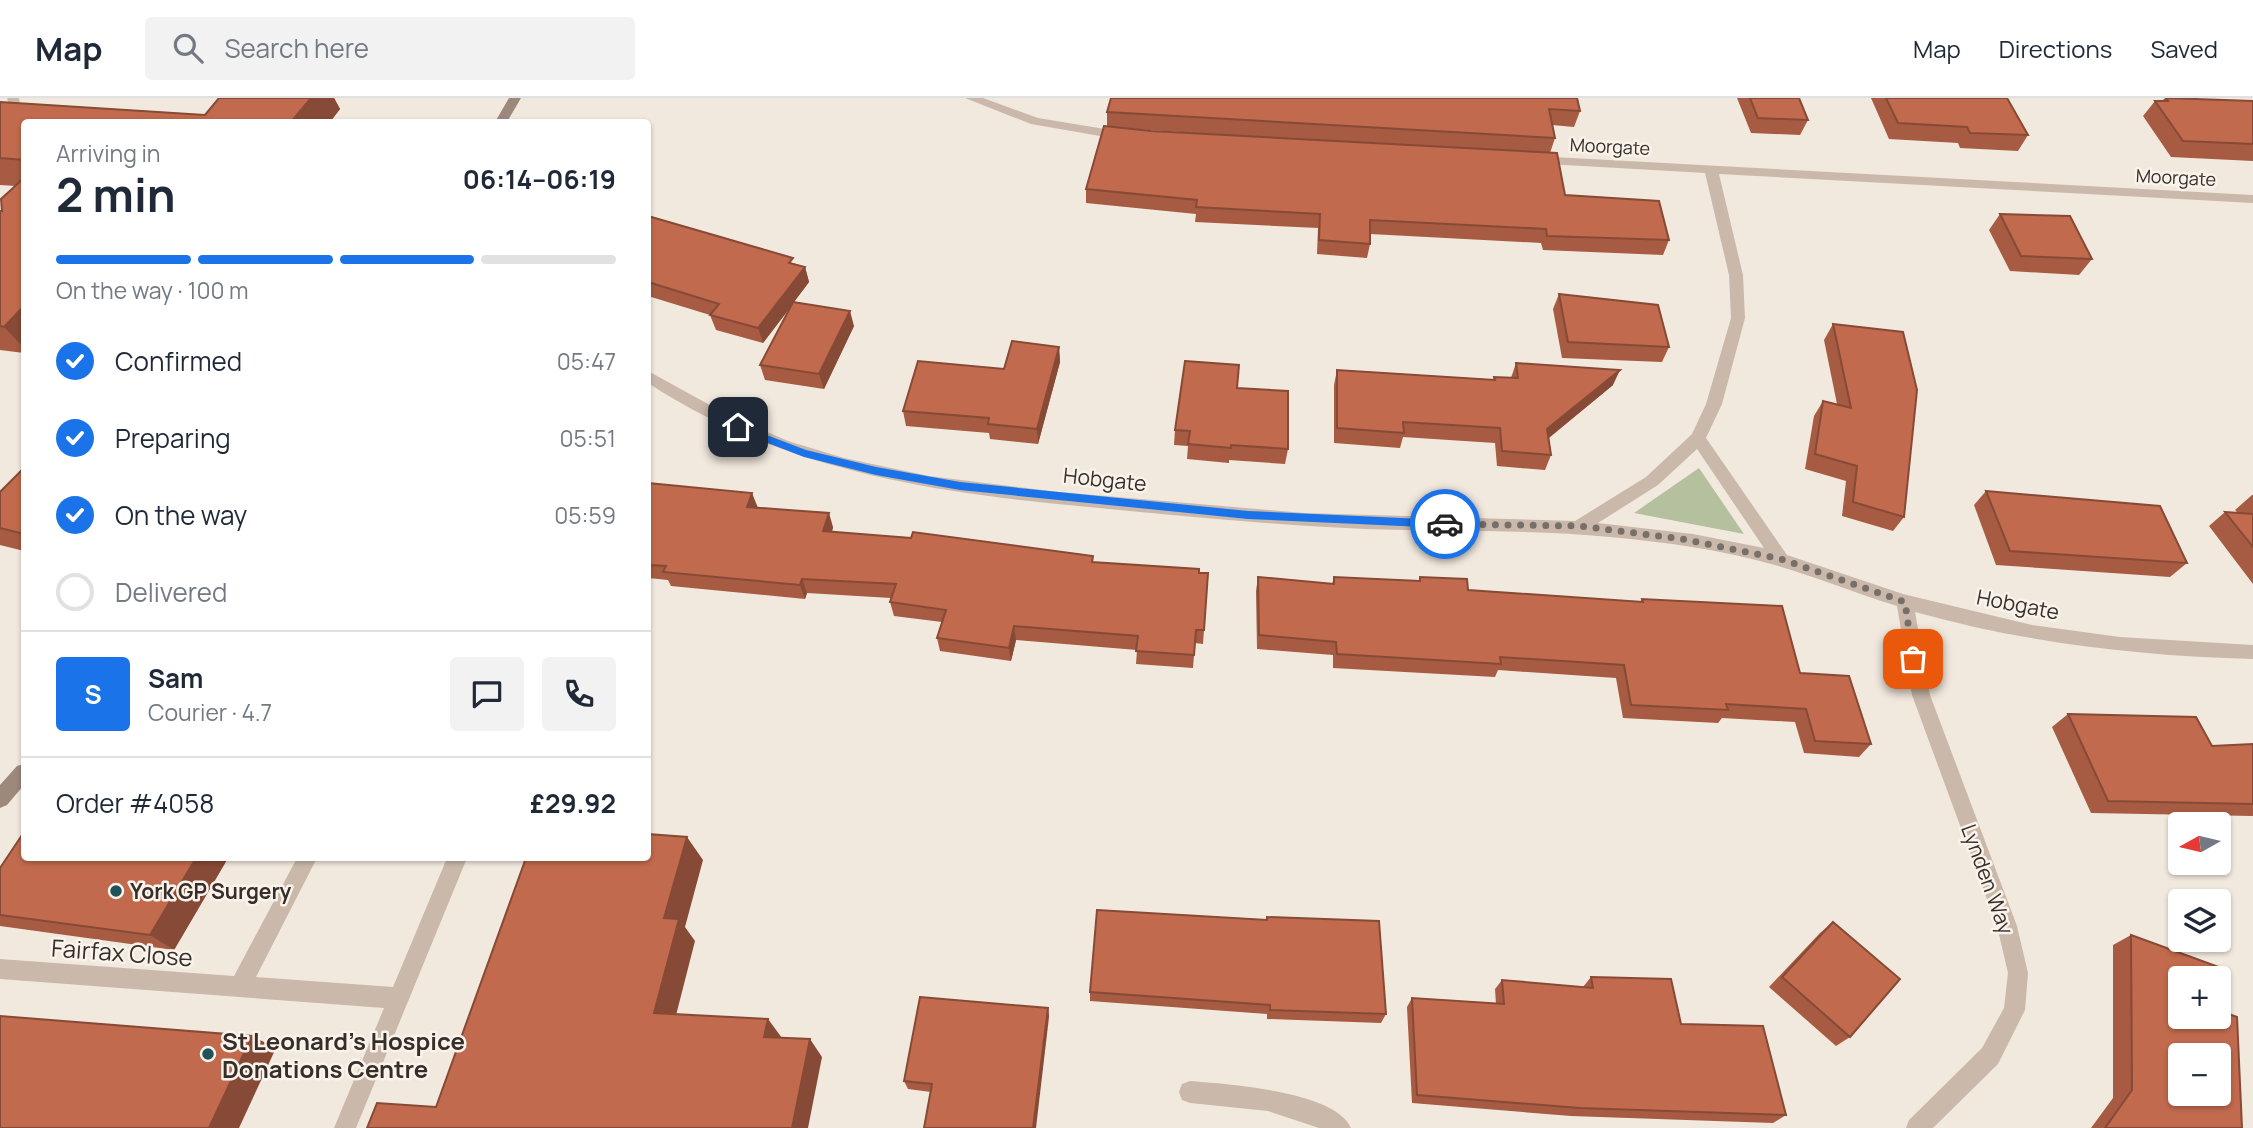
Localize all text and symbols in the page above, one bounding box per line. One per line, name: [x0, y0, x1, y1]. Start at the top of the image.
search box: [145, 17, 635, 80]
text: Map: [35, 26, 103, 71]
icon: search: [169, 29, 207, 67]
text: Search here: [225, 30, 369, 66]
text: Map: [1913, 32, 1961, 65]
text: Directions: [1999, 32, 2112, 65]
text: Saved: [2150, 32, 2218, 65]
street label: Moorgate: [1569, 132, 1651, 160]
text: Arriving in: [56, 137, 161, 169]
text: 06:14–06:19: [463, 161, 616, 197]
text: 2 min: [56, 163, 176, 226]
street label: Moorgate: [2135, 163, 2217, 191]
text: On the way · 100 m: [56, 274, 249, 306]
icon: check: [56, 342, 94, 380]
text: Confirmed: [115, 343, 242, 379]
text: 05:47: [557, 345, 616, 377]
pin: [708, 397, 768, 457]
icon: home: [719, 408, 757, 446]
icon: check: [56, 419, 94, 457]
text: Preparing: [115, 420, 231, 456]
text: 05:51: [560, 422, 616, 454]
street label: Hobgate: [1062, 461, 1148, 497]
courier: [1410, 489, 1480, 559]
icon: check: [56, 496, 94, 534]
text: On the way: [115, 497, 247, 533]
text: 05:59: [554, 499, 616, 531]
icon: car: [1426, 505, 1464, 543]
text: Delivered: [115, 574, 227, 610]
street label: Hobgate: [1974, 582, 2062, 626]
pin: [1883, 629, 1943, 689]
icon: bag: [1894, 640, 1932, 678]
button: chat: [450, 657, 524, 731]
button: phone: [542, 657, 616, 731]
text: Sam: [148, 660, 203, 696]
text: S: [84, 676, 102, 712]
text: Courier · 4.7: [148, 696, 272, 728]
text: Order #4058: [56, 785, 214, 821]
text: £29.92: [530, 785, 616, 821]
north arrow: [2168, 812, 2231, 875]
map controls: [2168, 812, 2231, 1106]
street label: Lynden Way: [1955, 820, 2021, 938]
place label: York GP Surgery: [130, 877, 292, 905]
marker: York GP Surgery: [108, 883, 124, 899]
button: layers: [2168, 889, 2231, 952]
street label: Fairfax Close: [50, 931, 194, 973]
button: +: [2168, 966, 2231, 1029]
place label: St Leonard's Hospice Donations Centre: [222, 1024, 465, 1085]
button: −: [2168, 1043, 2231, 1106]
marker: St Leonard's Hospice Donations Centre: [200, 1046, 216, 1062]

